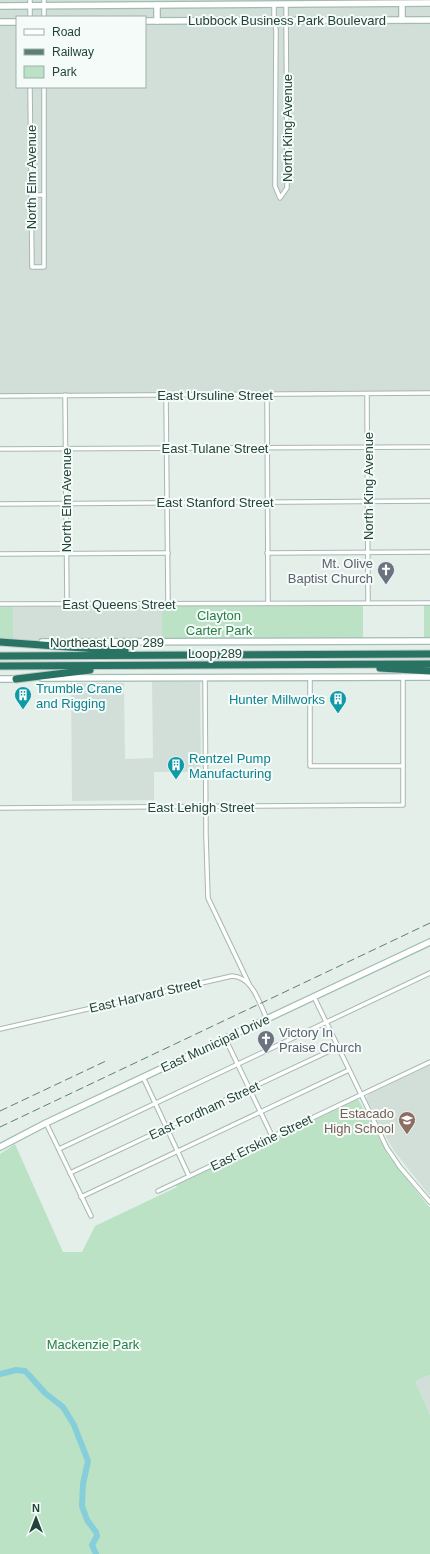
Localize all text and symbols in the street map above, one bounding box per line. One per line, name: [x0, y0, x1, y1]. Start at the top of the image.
street label: Lubbock Business Park Boulevard: [188, 13, 386, 28]
legend: [16, 16, 146, 88]
text: Road: [52, 25, 81, 39]
text: Railway: [52, 45, 94, 59]
text: Park: [52, 65, 78, 79]
street label: North King Avenue: [280, 74, 295, 182]
street label: North Elm Avenue: [24, 125, 39, 229]
street label: East Ursuline Street: [157, 388, 273, 403]
street label: North King Avenue: [361, 432, 376, 540]
street label: East Tulane Street: [162, 441, 269, 456]
street label: North Elm Avenue: [59, 448, 74, 552]
street label: East Stanford Street: [156, 495, 274, 510]
place label: Mt. Olive Baptist Church: [288, 556, 373, 586]
church icon: Mt. Olive Baptist Church: [376, 560, 396, 585]
street label: East Queens Street: [62, 597, 176, 612]
park label: Clayton Carter Park: [186, 608, 253, 638]
street label: Northeast Loop 289: [50, 635, 164, 650]
street label: Loop 289: [188, 646, 242, 661]
place label: Trumble Crane and Rigging: [36, 681, 122, 711]
building icon: Trumble Crane and Rigging: [13, 685, 33, 710]
building icon: Hunter Millworks: [328, 689, 348, 714]
place label: Hunter Millworks: [229, 692, 325, 707]
place label: Rentzel Pump Manufacturing: [189, 751, 271, 781]
building icon: Rentzel Pump Manufacturing: [166, 755, 186, 780]
street label: East Lehigh Street: [148, 800, 255, 815]
street label: East Harvard Street: [88, 975, 203, 1016]
street label: East Municipal Drive: [158, 1012, 272, 1075]
place label: Victory In Praise Church: [279, 1025, 361, 1055]
church icon: Victory In Praise Church: [256, 1029, 276, 1054]
street label: East Fordham Street: [147, 1078, 262, 1143]
place label: Estacado High School: [324, 1106, 394, 1136]
school or university icon: Estacado High School: [397, 1110, 417, 1135]
street label: East Erskine Street: [208, 1111, 315, 1174]
park label: Mackenzie Park: [47, 1337, 140, 1352]
north arrow: [16, 1498, 56, 1538]
text: N: [32, 1502, 40, 1514]

